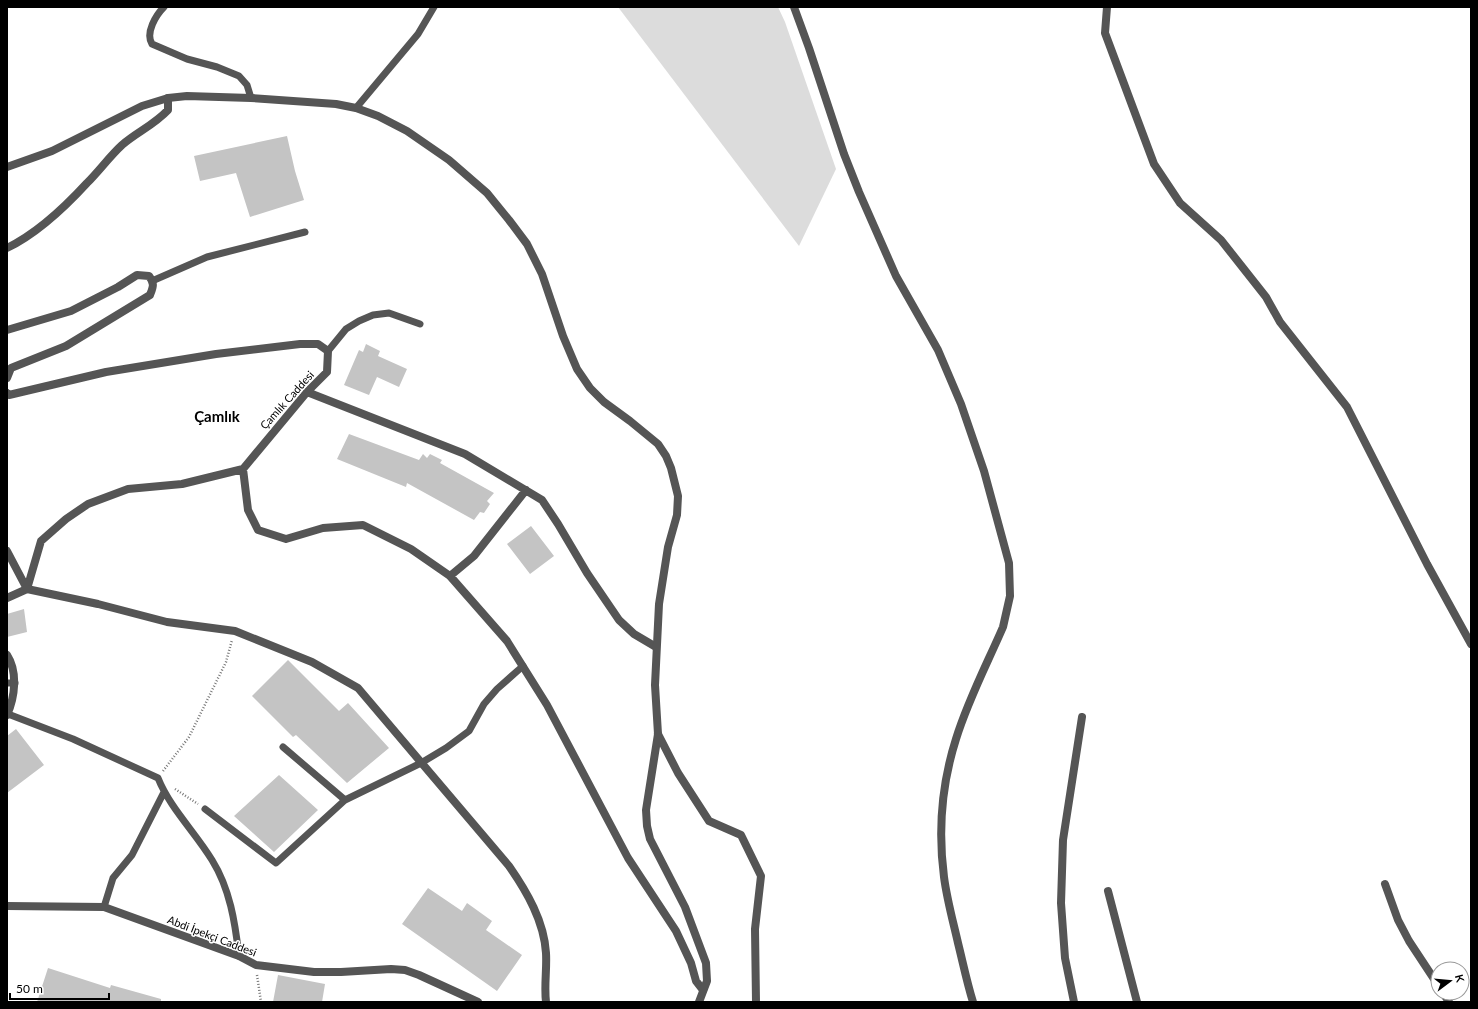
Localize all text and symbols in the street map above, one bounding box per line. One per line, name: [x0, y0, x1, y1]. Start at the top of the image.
street label: Çamlık Caddesi: [257, 368, 316, 431]
district label: Çamlık: [194, 407, 241, 425]
street label: Abdi İpekçi Caddesi: [166, 913, 259, 959]
north arrow: [1430, 961, 1470, 1001]
text: K: [1453, 973, 1468, 984]
scale bar: [10, 975, 109, 1001]
text: 50 m: [16, 981, 43, 996]

